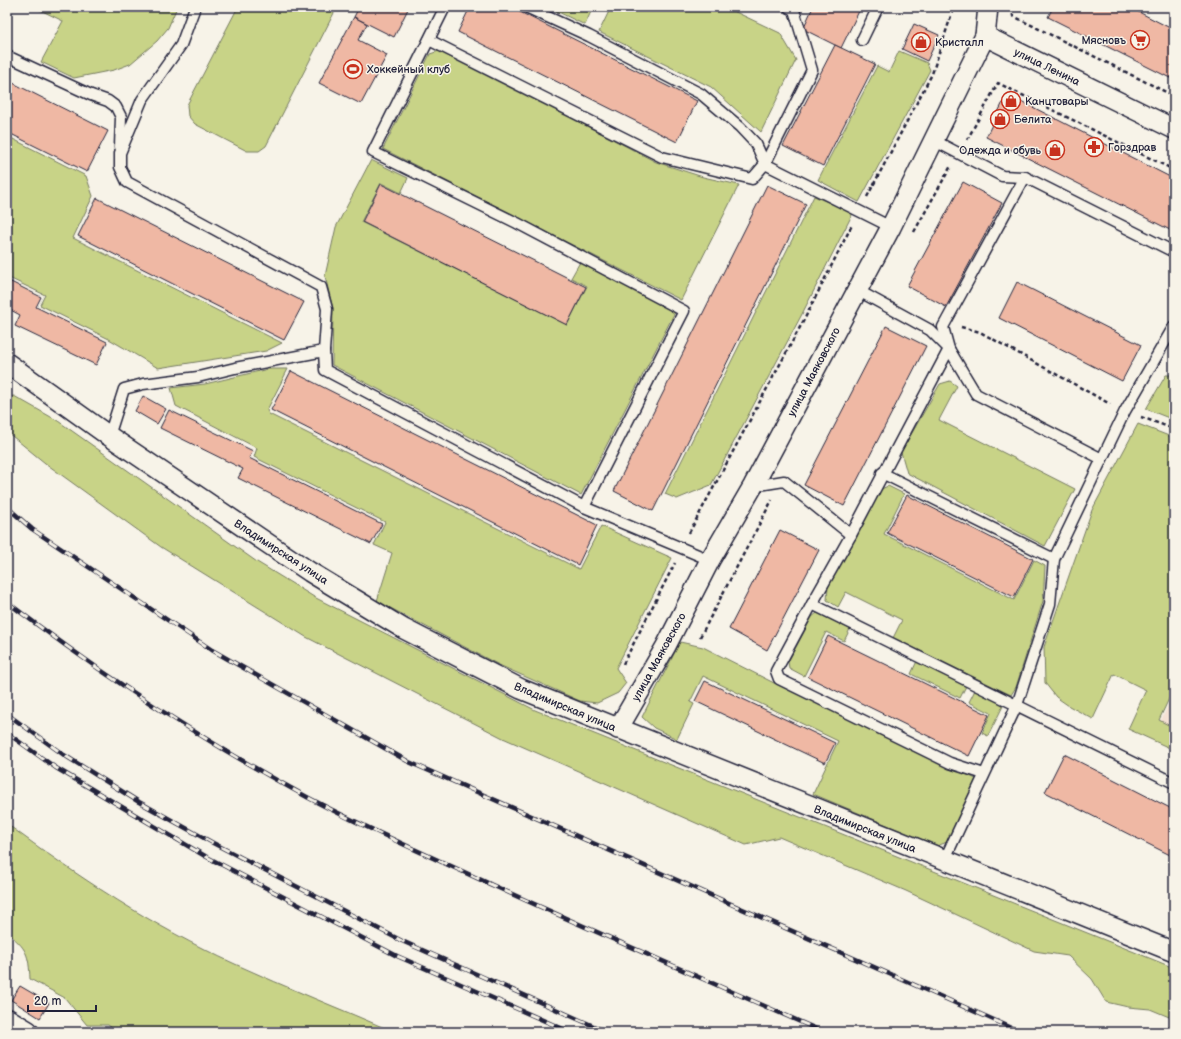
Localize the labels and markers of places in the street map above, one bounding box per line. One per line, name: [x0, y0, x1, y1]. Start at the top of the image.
supermarket icon: Мясновъ: [1129, 29, 1151, 51]
shop icon: Кристалл: [910, 31, 932, 53]
place label: Мясновъ: [1081, 34, 1126, 47]
place label: Кристалл: [935, 36, 984, 49]
sports icon: Хоккейный клуб: [342, 58, 364, 80]
place label: Хоккейный клуб: [367, 63, 450, 76]
shop icon: Канцтовары: [1000, 90, 1022, 112]
place label: Канцтовары: [1025, 95, 1088, 108]
shop icon: Белита: [989, 108, 1011, 130]
place label: Белита: [1014, 113, 1052, 126]
pharmacy icon: Горздрав: [1083, 136, 1105, 158]
shop icon: Одежда и обувь: [1044, 139, 1066, 161]
place label: Горздрав: [1108, 141, 1157, 154]
place label: Одежда и обувь: [959, 144, 1042, 157]

